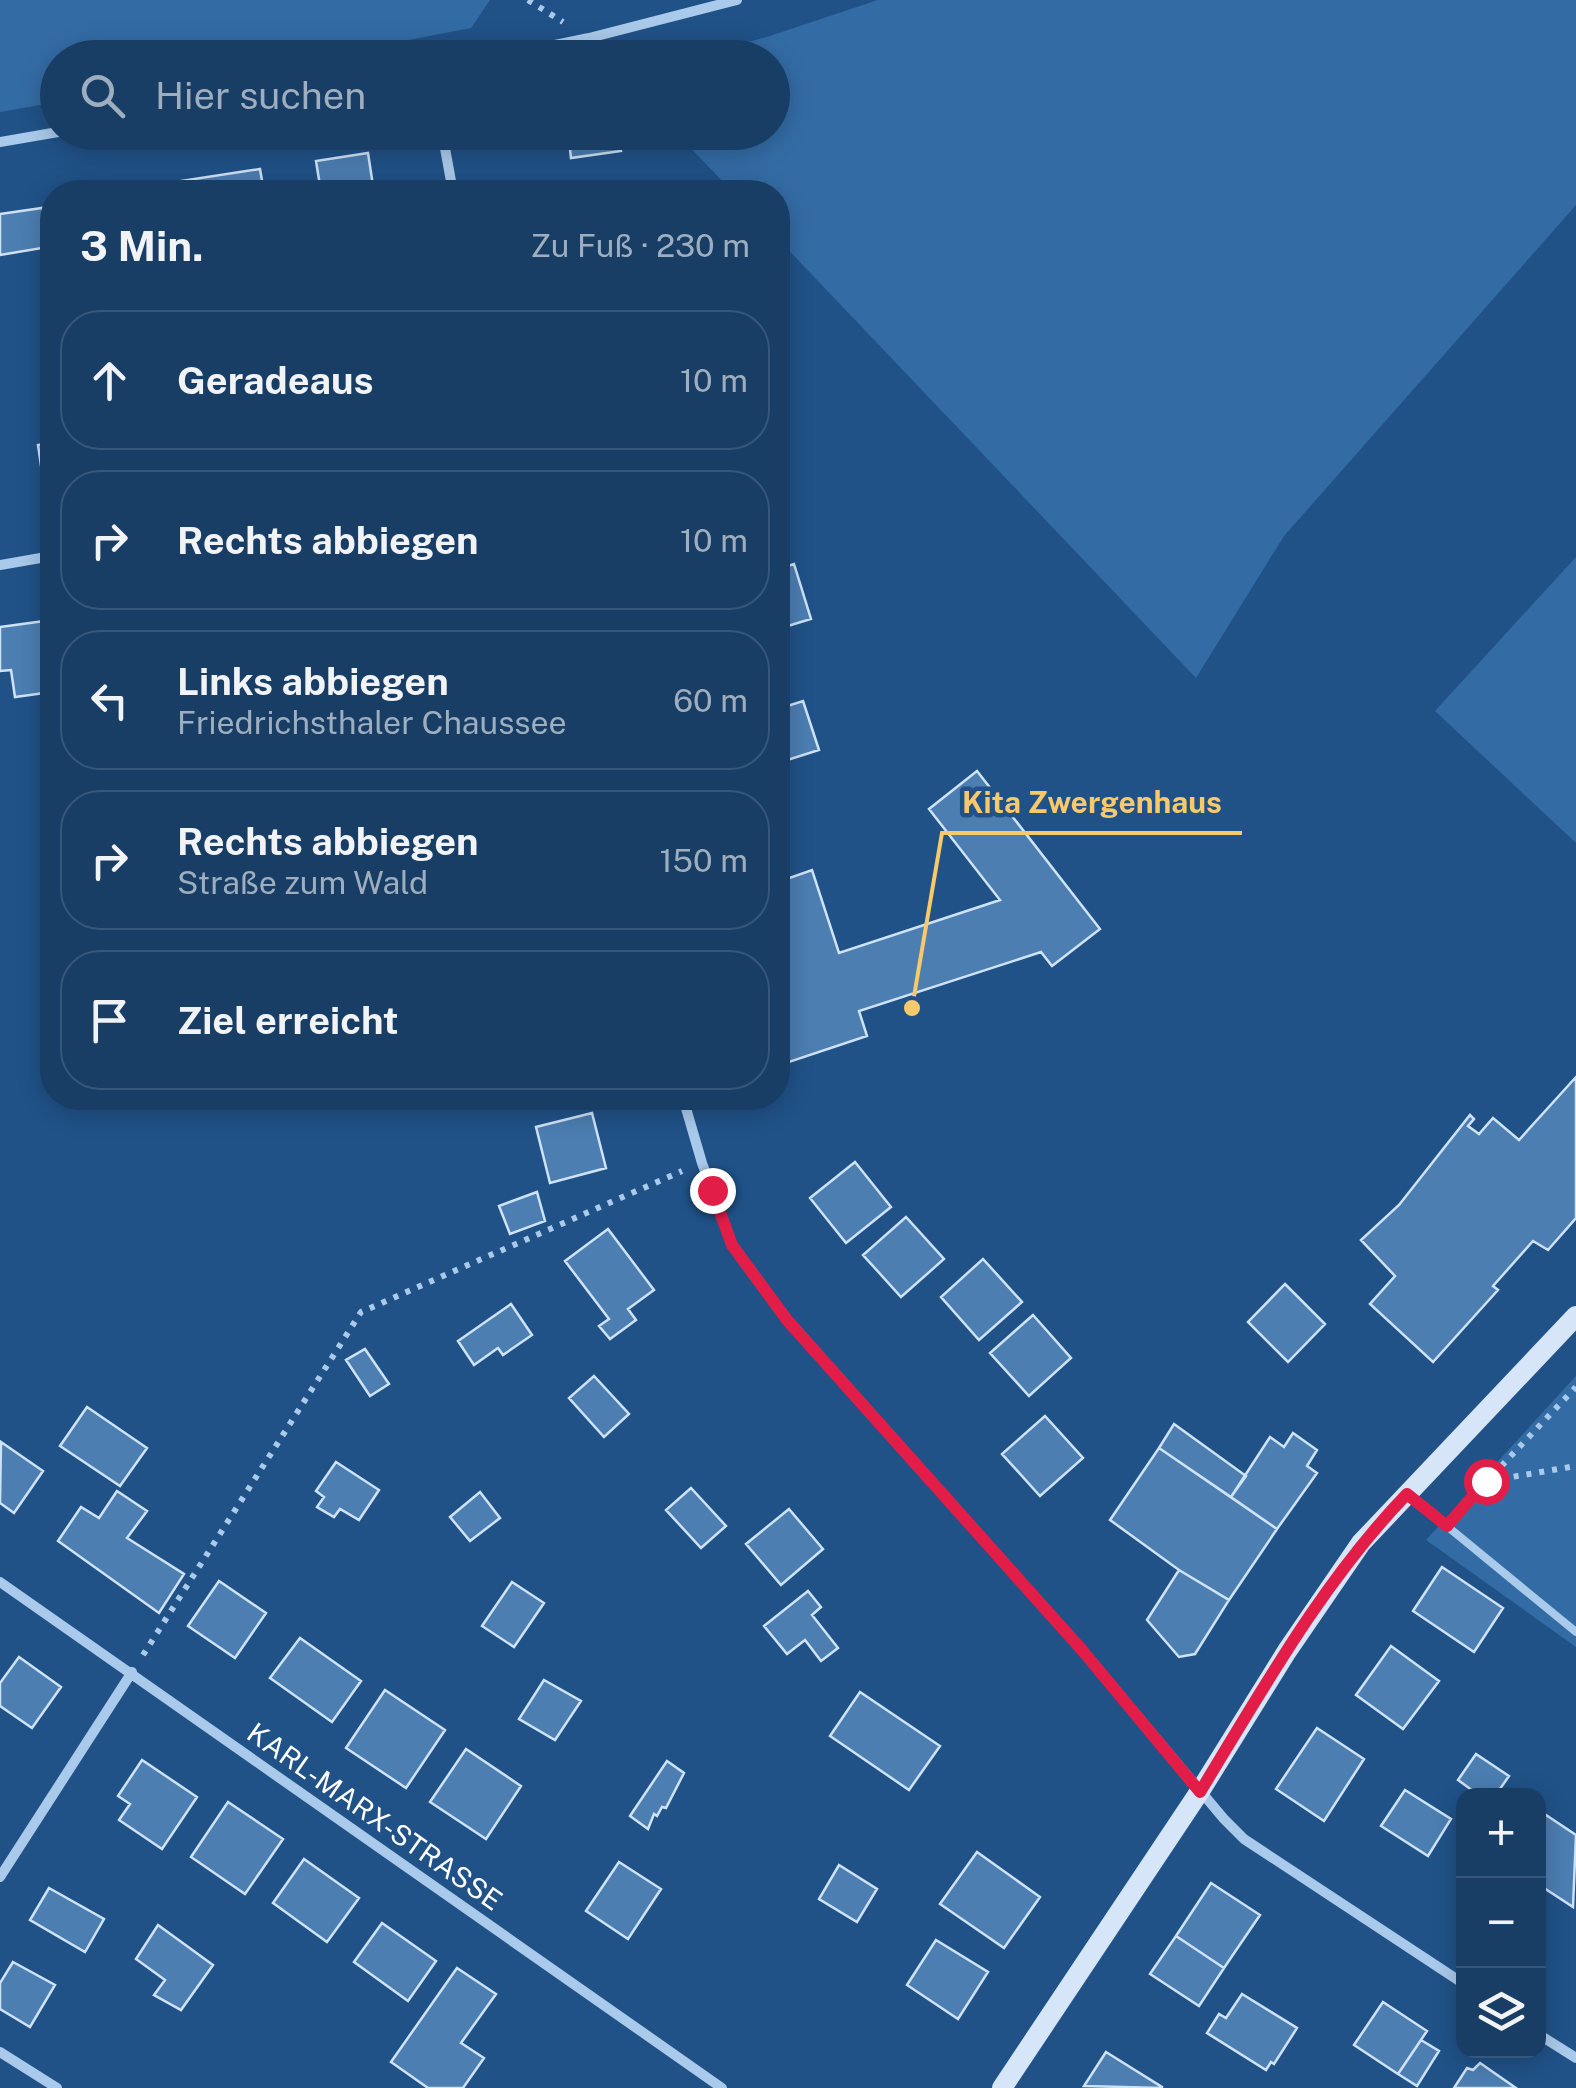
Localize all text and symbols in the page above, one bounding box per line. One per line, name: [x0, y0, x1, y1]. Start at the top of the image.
search box: [40, 40, 790, 150]
icon: search: [75, 68, 130, 123]
text: Hier suchen: [155, 73, 366, 118]
text: 3 Min.: [80, 221, 204, 270]
text: Zu Fuß · 230 m: [530, 227, 750, 264]
icon: ahead: [82, 353, 137, 408]
text: Geradeaus: [177, 358, 374, 403]
text: 10 m: [680, 362, 748, 399]
icon: right: [82, 513, 137, 568]
text: Rechts abbiegen: [177, 518, 479, 563]
text: 10 m: [680, 522, 748, 559]
text: Links abbiegen: [177, 659, 449, 704]
icon: left: [82, 673, 137, 728]
text: 60 m: [673, 682, 748, 719]
text: Friedrichsthaler Chaussee: [177, 704, 567, 741]
callout: Kita Zwergenhaus: [942, 773, 1242, 833]
text: Kita Zwergenhaus: [962, 784, 1222, 820]
text: Rechts abbiegen: [177, 819, 479, 864]
icon: right: [82, 833, 137, 888]
text: 150 m: [659, 842, 748, 879]
text: Straße zum Wald: [177, 864, 428, 901]
icon: arrive: [82, 993, 137, 1048]
text: Ziel erreicht: [177, 998, 399, 1043]
route end: [690, 1168, 736, 1214]
route start: [1464, 1459, 1510, 1505]
street label: KARL-MARX-STRASSE: [241, 1715, 509, 1917]
map controls: [1456, 1788, 1546, 2058]
button: +: [1456, 1788, 1546, 1878]
button: −: [1456, 1878, 1546, 1968]
button: layers: [1456, 1968, 1546, 2058]

